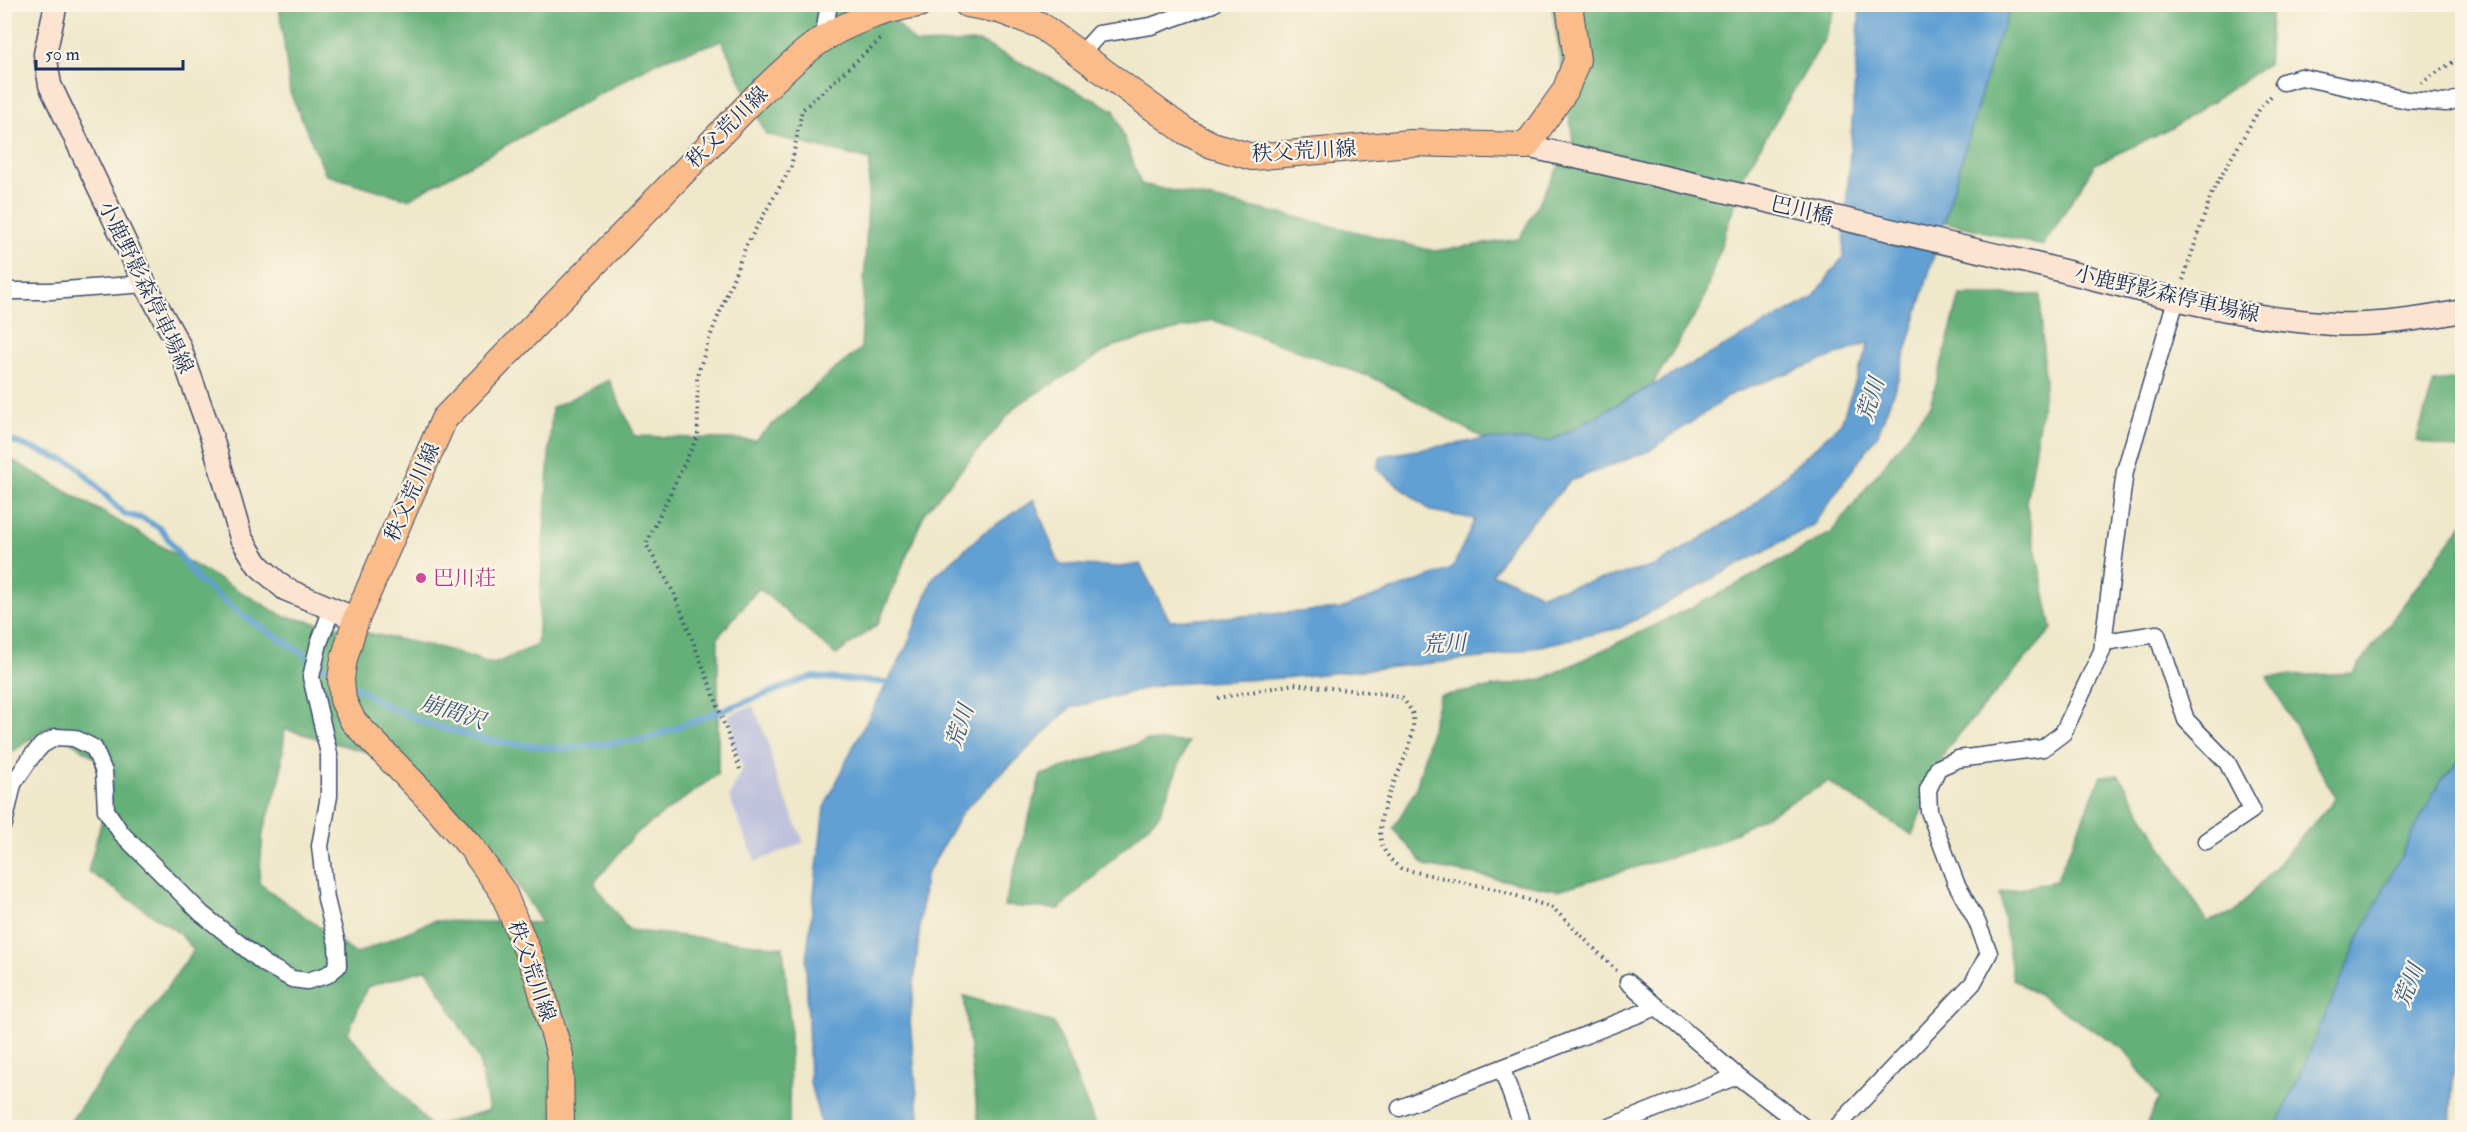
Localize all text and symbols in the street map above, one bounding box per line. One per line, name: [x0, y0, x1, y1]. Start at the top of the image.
scale bar: [36, 33, 183, 71]
text: 50 m: [45, 43, 80, 66]
street label: 秩父荒川線: [681, 81, 774, 174]
street label: 秩父荒川線: [1251, 135, 1357, 168]
street label: 巴川橋: [1768, 190, 1836, 231]
street label: 小鹿野影森停車場線: [92, 196, 199, 378]
street label: 小鹿野影森停車場線: [2072, 260, 2262, 329]
water label: 荒川: [1851, 372, 1892, 425]
street label: 秩父荒川線: [379, 439, 446, 546]
place label: 巴川荘: [433, 565, 496, 592]
marker: 巴川荘: [414, 571, 428, 585]
water label: 荒川: [1421, 629, 1469, 659]
water label: 崩間沢: [417, 688, 491, 736]
water label: 荒川: [940, 699, 981, 752]
street label: 秩父荒川線: [502, 917, 561, 1025]
water label: 荒川: [2388, 958, 2431, 1011]

